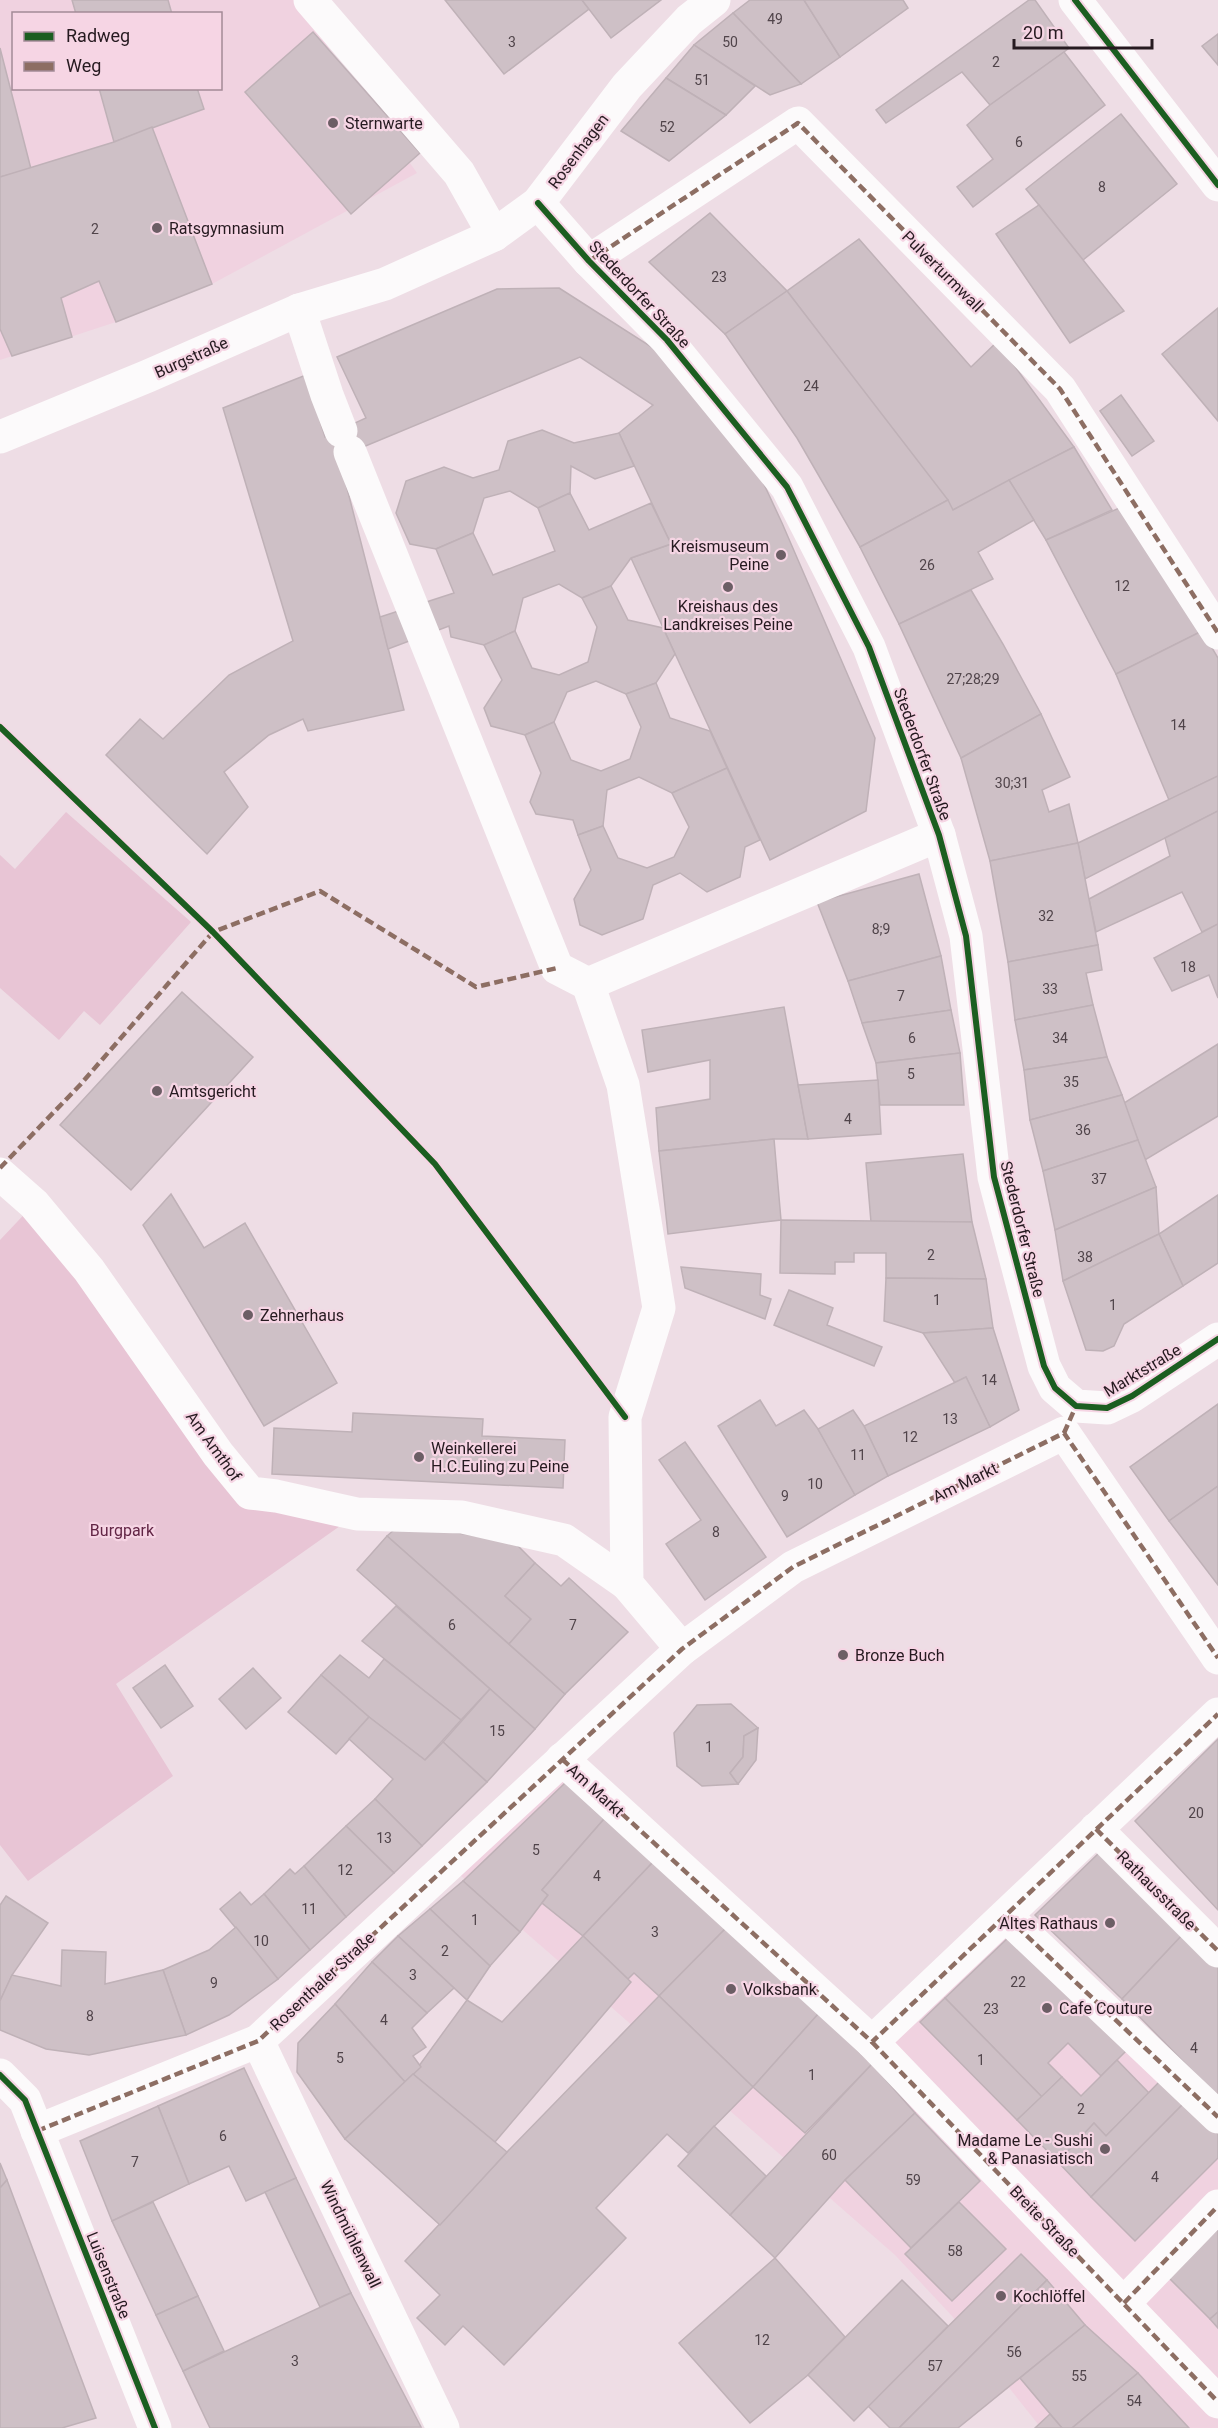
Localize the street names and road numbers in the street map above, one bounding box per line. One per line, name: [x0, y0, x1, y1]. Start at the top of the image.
street label: Rosenhagen: [544, 110, 613, 192]
street label: Pulverturmwall: [898, 227, 987, 316]
street label: Stederdorfer Straße: [585, 237, 694, 352]
street label: Burgstraße: [152, 333, 231, 382]
street label: Stederdorfer Straße: [890, 685, 955, 823]
street label: Stederdorfer Straße: [996, 1159, 1049, 1299]
street label: Marktstraße: [1100, 1340, 1184, 1401]
street label: Am Amthof: [182, 1408, 246, 1485]
street label: Am Markt: [930, 1459, 1001, 1506]
street label: Am Markt: [563, 1760, 628, 1821]
street label: Rathausstraße: [1113, 1847, 1200, 1934]
street label: Rosenthaler Straße: [266, 1928, 378, 2035]
street label: Windmühlenwall: [316, 2177, 385, 2291]
street label: Breite Straße: [1006, 2182, 1083, 2261]
street label: Luisenstraße: [83, 2229, 135, 2321]

